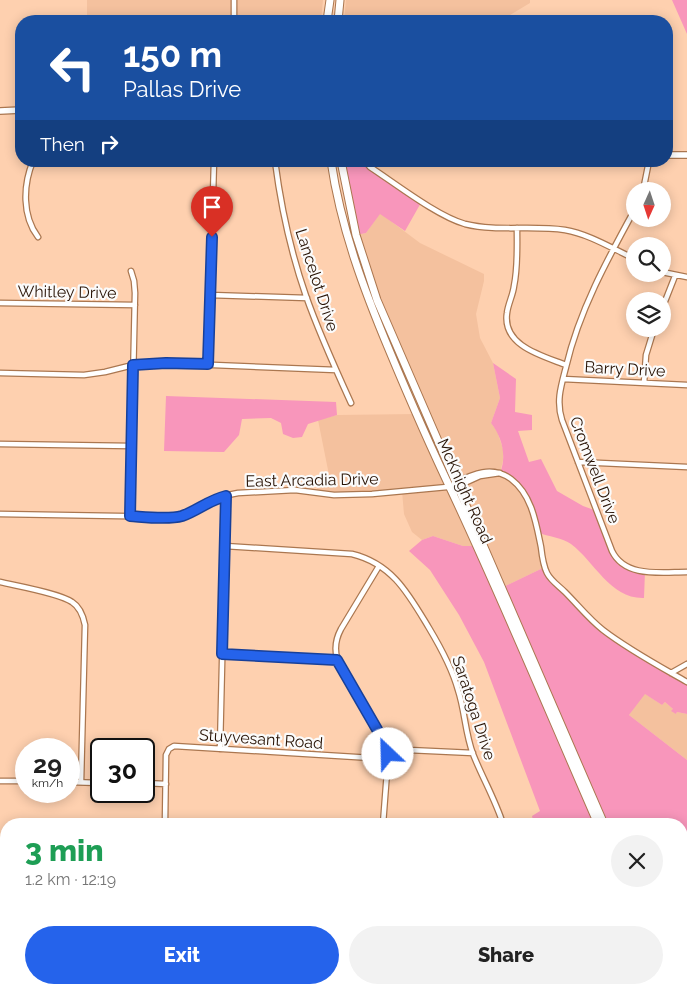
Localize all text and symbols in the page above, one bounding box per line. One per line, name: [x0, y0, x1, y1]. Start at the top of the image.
text: 150 m: [123, 34, 222, 75]
icon: left: [40, 35, 105, 100]
text: Pallas Drive: [123, 76, 241, 102]
icon: right: [95, 130, 123, 158]
text: Then: [40, 133, 85, 155]
north arrow: [626, 182, 671, 228]
map controls: [626, 182, 671, 337]
pin: [191, 186, 233, 237]
icon: arrive: [198, 193, 226, 221]
street label: Lancelot Drive: [291, 226, 343, 334]
button: search: [626, 237, 671, 282]
street label: Whitley Drive: [17, 282, 117, 302]
button: layers: [626, 292, 671, 337]
street label: Barry Drive: [584, 357, 666, 381]
street label: Cromwell Drive: [566, 414, 624, 526]
street label: McKnight Road: [433, 436, 497, 546]
street label: East Arcadia Drive: [245, 469, 379, 491]
street label: Saratoga Drive: [448, 654, 500, 762]
street label: Stuyvesant Road: [198, 725, 324, 753]
position arrow: [361, 727, 413, 779]
speed limit sign: 30: [90, 738, 155, 803]
text: 29: [33, 749, 62, 779]
text: km/h: [32, 776, 63, 790]
text: 3 min: [25, 833, 104, 868]
button: close: [611, 835, 663, 887]
text: 1.2 km · 12:19: [25, 870, 116, 889]
button: Exit: [25, 926, 339, 984]
button: Share: [349, 926, 663, 984]

